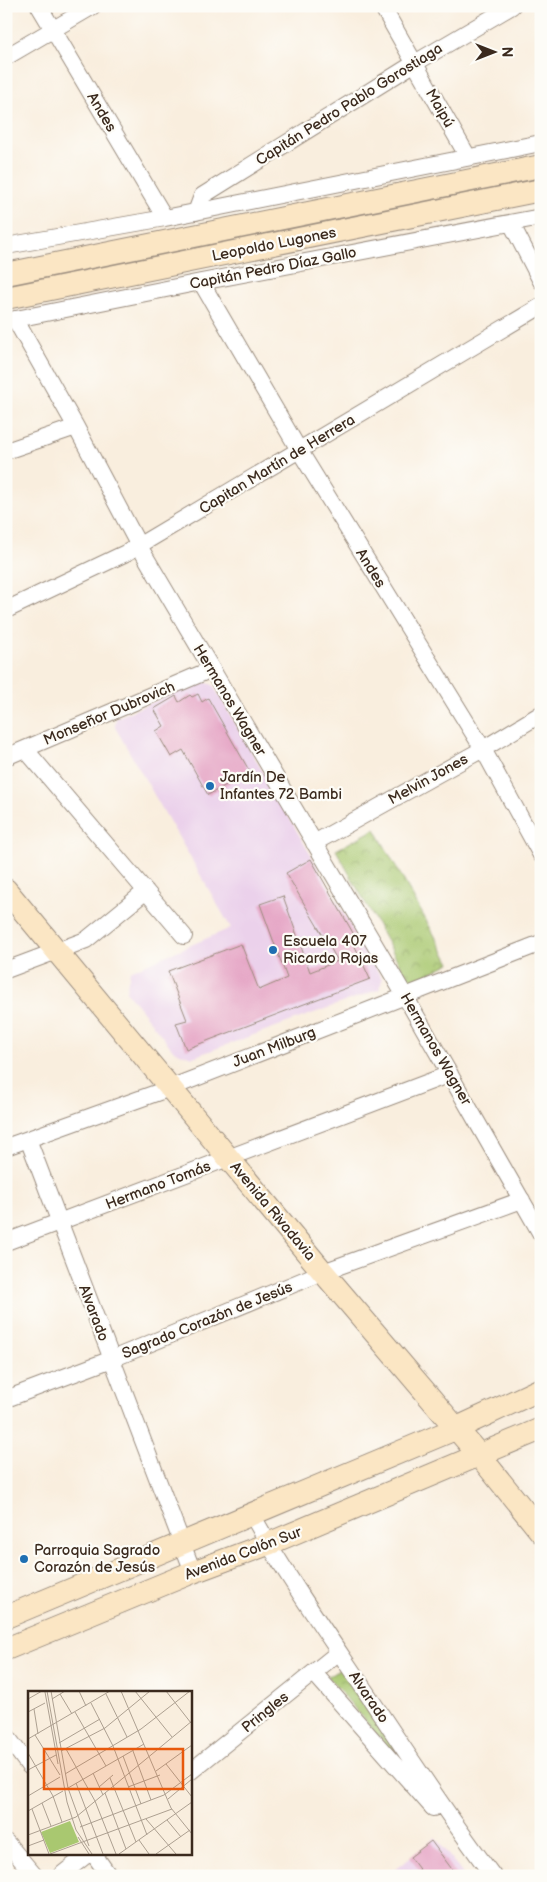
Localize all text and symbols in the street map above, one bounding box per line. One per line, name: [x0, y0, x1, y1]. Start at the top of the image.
north arrow: [470, 28, 520, 78]
street label: Capitán Pedro Pablo Gorostiaga: [252, 39, 446, 170]
text: N: [498, 47, 515, 57]
street label: Maipú: [421, 85, 458, 131]
street label: Andes: [82, 89, 121, 136]
street label: Leopoldo Lugones: [210, 223, 338, 266]
street label: Capitán Pedro Díaz Gallo: [188, 243, 358, 294]
street label: Capitan Martín de Herrera: [196, 410, 359, 519]
street label: Andes: [351, 545, 390, 592]
street label: Hermanos Wagner: [189, 641, 271, 760]
street label: Monseñor Dubrovich: [41, 677, 178, 750]
street label: Melvin Jones: [385, 749, 472, 809]
place label: Jardín De Infantes 72 Bambi: [220, 768, 342, 804]
marker: Jardín De Infantes 72 Bambi: [204, 780, 216, 792]
place label: Escuela 407 Ricardo Rojas: [283, 932, 379, 968]
marker: Escuela 407 Ricardo Rojas: [267, 944, 279, 956]
street label: Hermanos Wagner: [396, 990, 476, 1109]
street label: Juan Milburg: [230, 1023, 318, 1072]
street label: Hermano Tomás: [103, 1156, 214, 1214]
street label: Avenida Rivadavia: [226, 1158, 320, 1265]
street label: Sagrado Corazón de Jesús: [119, 1277, 296, 1363]
street label: Alvarado: [74, 1282, 113, 1344]
street label: Avenida Colón Sur: [182, 1522, 305, 1585]
place label: Parroquia Sagrado Corazón de Jesús: [34, 1541, 160, 1577]
marker: Parroquia Sagrado Corazón de Jesús: [18, 1553, 30, 1565]
street label: Alvarado: [344, 1668, 393, 1727]
street label: Pringles: [238, 1687, 293, 1737]
inset map: [28, 1691, 191, 1854]

